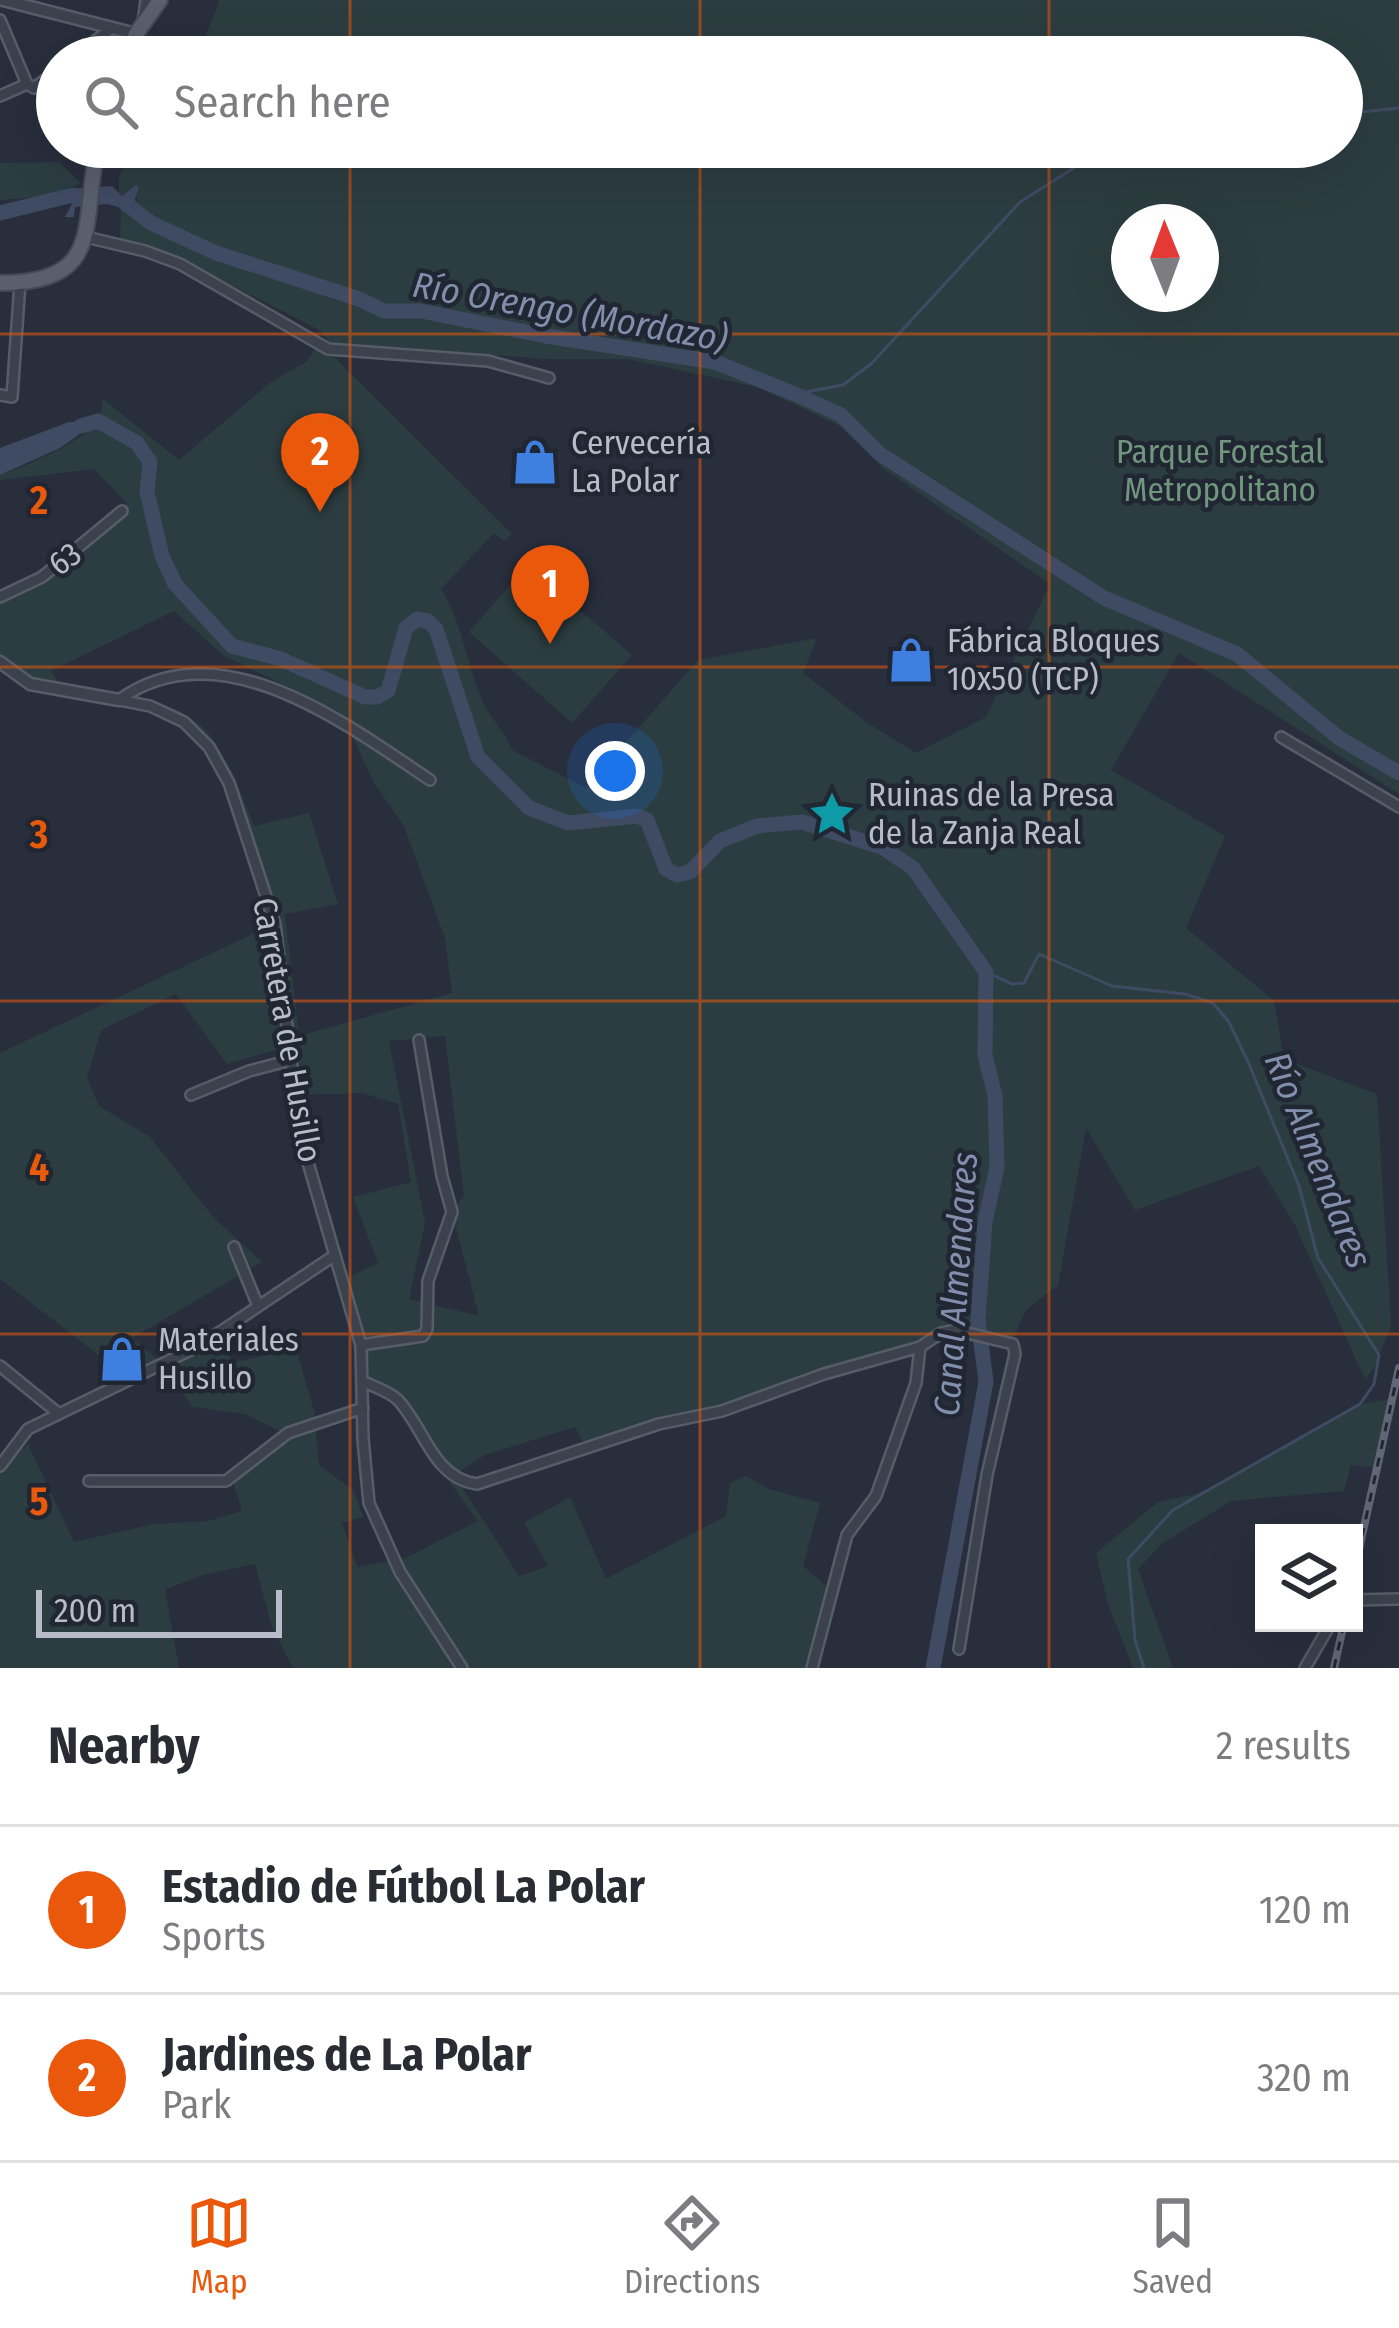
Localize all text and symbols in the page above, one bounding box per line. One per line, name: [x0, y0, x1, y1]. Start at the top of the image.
search box: [36, 36, 1363, 168]
icon: search: [78, 69, 144, 135]
text: Search here: [174, 75, 391, 129]
north arrow: [1111, 204, 1219, 312]
water label: Río Orengo (Mordazo): [409, 263, 731, 361]
pin: 2: [281, 413, 359, 512]
place label: Cervecería La Polar: [571, 423, 712, 501]
park label: Parque Forestal Metropolitano: [1116, 432, 1324, 510]
shop icon: Cervecería La Polar: [510, 437, 560, 487]
text: 2: [29, 478, 48, 524]
street label: 63: [41, 534, 89, 584]
pin: 1: [511, 545, 589, 644]
place label: Fábrica Bloques 10x50 (TCP): [947, 621, 1160, 699]
shop icon: Fábrica Bloques 10x50 (TCP): [886, 635, 936, 685]
your location: [585, 741, 645, 801]
place label: Ruinas de la Presa de la Zanja Real: [868, 775, 1114, 853]
place icon: Ruinas de la Presa de la Zanja Real: [807, 789, 857, 839]
text: 3: [29, 812, 48, 858]
street label: Carretera de Husillo: [244, 895, 330, 1165]
water label: Río Almendares: [1255, 1046, 1381, 1274]
text: 4: [29, 1145, 49, 1191]
water label: Canal Almendares: [925, 1151, 987, 1417]
place label: Materiales Husillo: [158, 1320, 299, 1398]
shop icon: Materiales Husillo: [97, 1334, 147, 1384]
text: 5: [29, 1479, 49, 1525]
map controls: [1255, 1524, 1363, 1632]
button: layers: [1255, 1524, 1363, 1632]
scale bar: [36, 1584, 282, 1637]
text: 200 m: [54, 1591, 136, 1631]
text: Nearby: [48, 1715, 200, 1777]
text: 2 results: [1216, 1723, 1351, 1769]
text: Estadio de Fútbol La Polar: [162, 1860, 645, 1914]
text: 1: [79, 1887, 95, 1933]
text: 120 m: [1259, 1887, 1351, 1933]
text: Sports: [162, 1914, 266, 1960]
text: Jardines de La Polar: [162, 2028, 531, 2082]
text: 2: [78, 2055, 96, 2101]
text: 320 m: [1257, 2055, 1351, 2101]
text: Park: [162, 2082, 231, 2128]
tab: Map: [186, 2190, 252, 2302]
tab: Directions: [624, 2190, 760, 2302]
tab: Saved: [1132, 2190, 1213, 2302]

